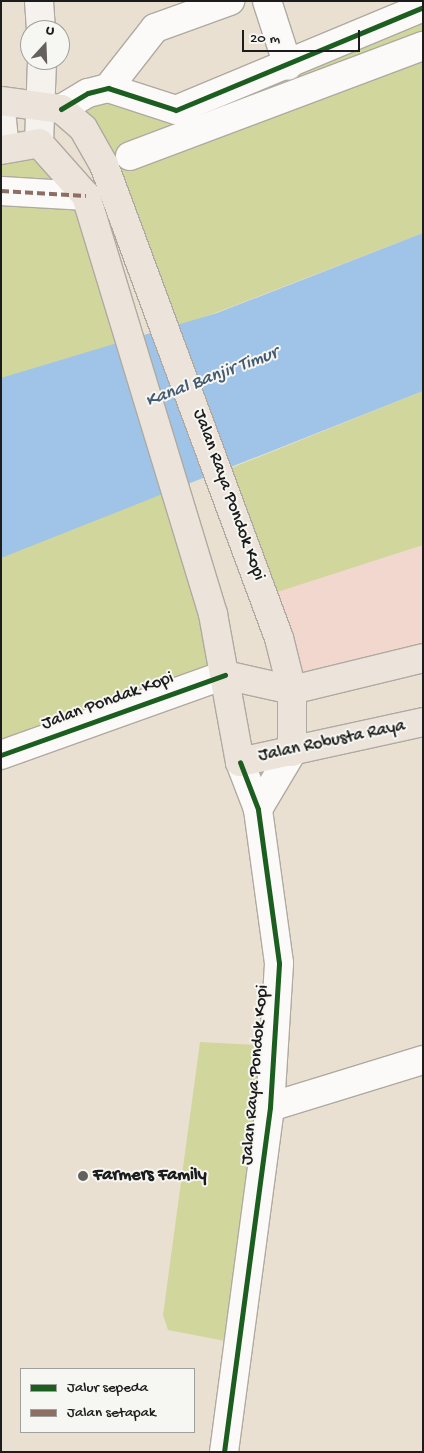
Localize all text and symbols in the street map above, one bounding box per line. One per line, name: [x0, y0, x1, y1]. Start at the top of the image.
north arrow: [20, 20, 70, 70]
scale bar: [244, 20, 362, 52]
text: U: [43, 22, 57, 41]
text: 20 m: [250, 30, 280, 48]
water label: Kanal Banjir Timur: [143, 342, 281, 414]
street label: Jalan Raya Pondok Kopi: [187, 406, 269, 584]
street label: Jalan Pondak Kopi: [39, 668, 177, 736]
street label: Jalan Robusta Raya: [257, 716, 407, 768]
street label: Jalan Raya Pondok Kopi: [237, 984, 275, 1166]
place label: Farmers Family: [93, 1165, 207, 1187]
marker: Farmers Family: [77, 1170, 89, 1182]
legend: [20, 1368, 195, 1433]
text: Jalur sepeda: [67, 1379, 148, 1397]
text: Jalan setapak: [67, 1404, 156, 1422]

